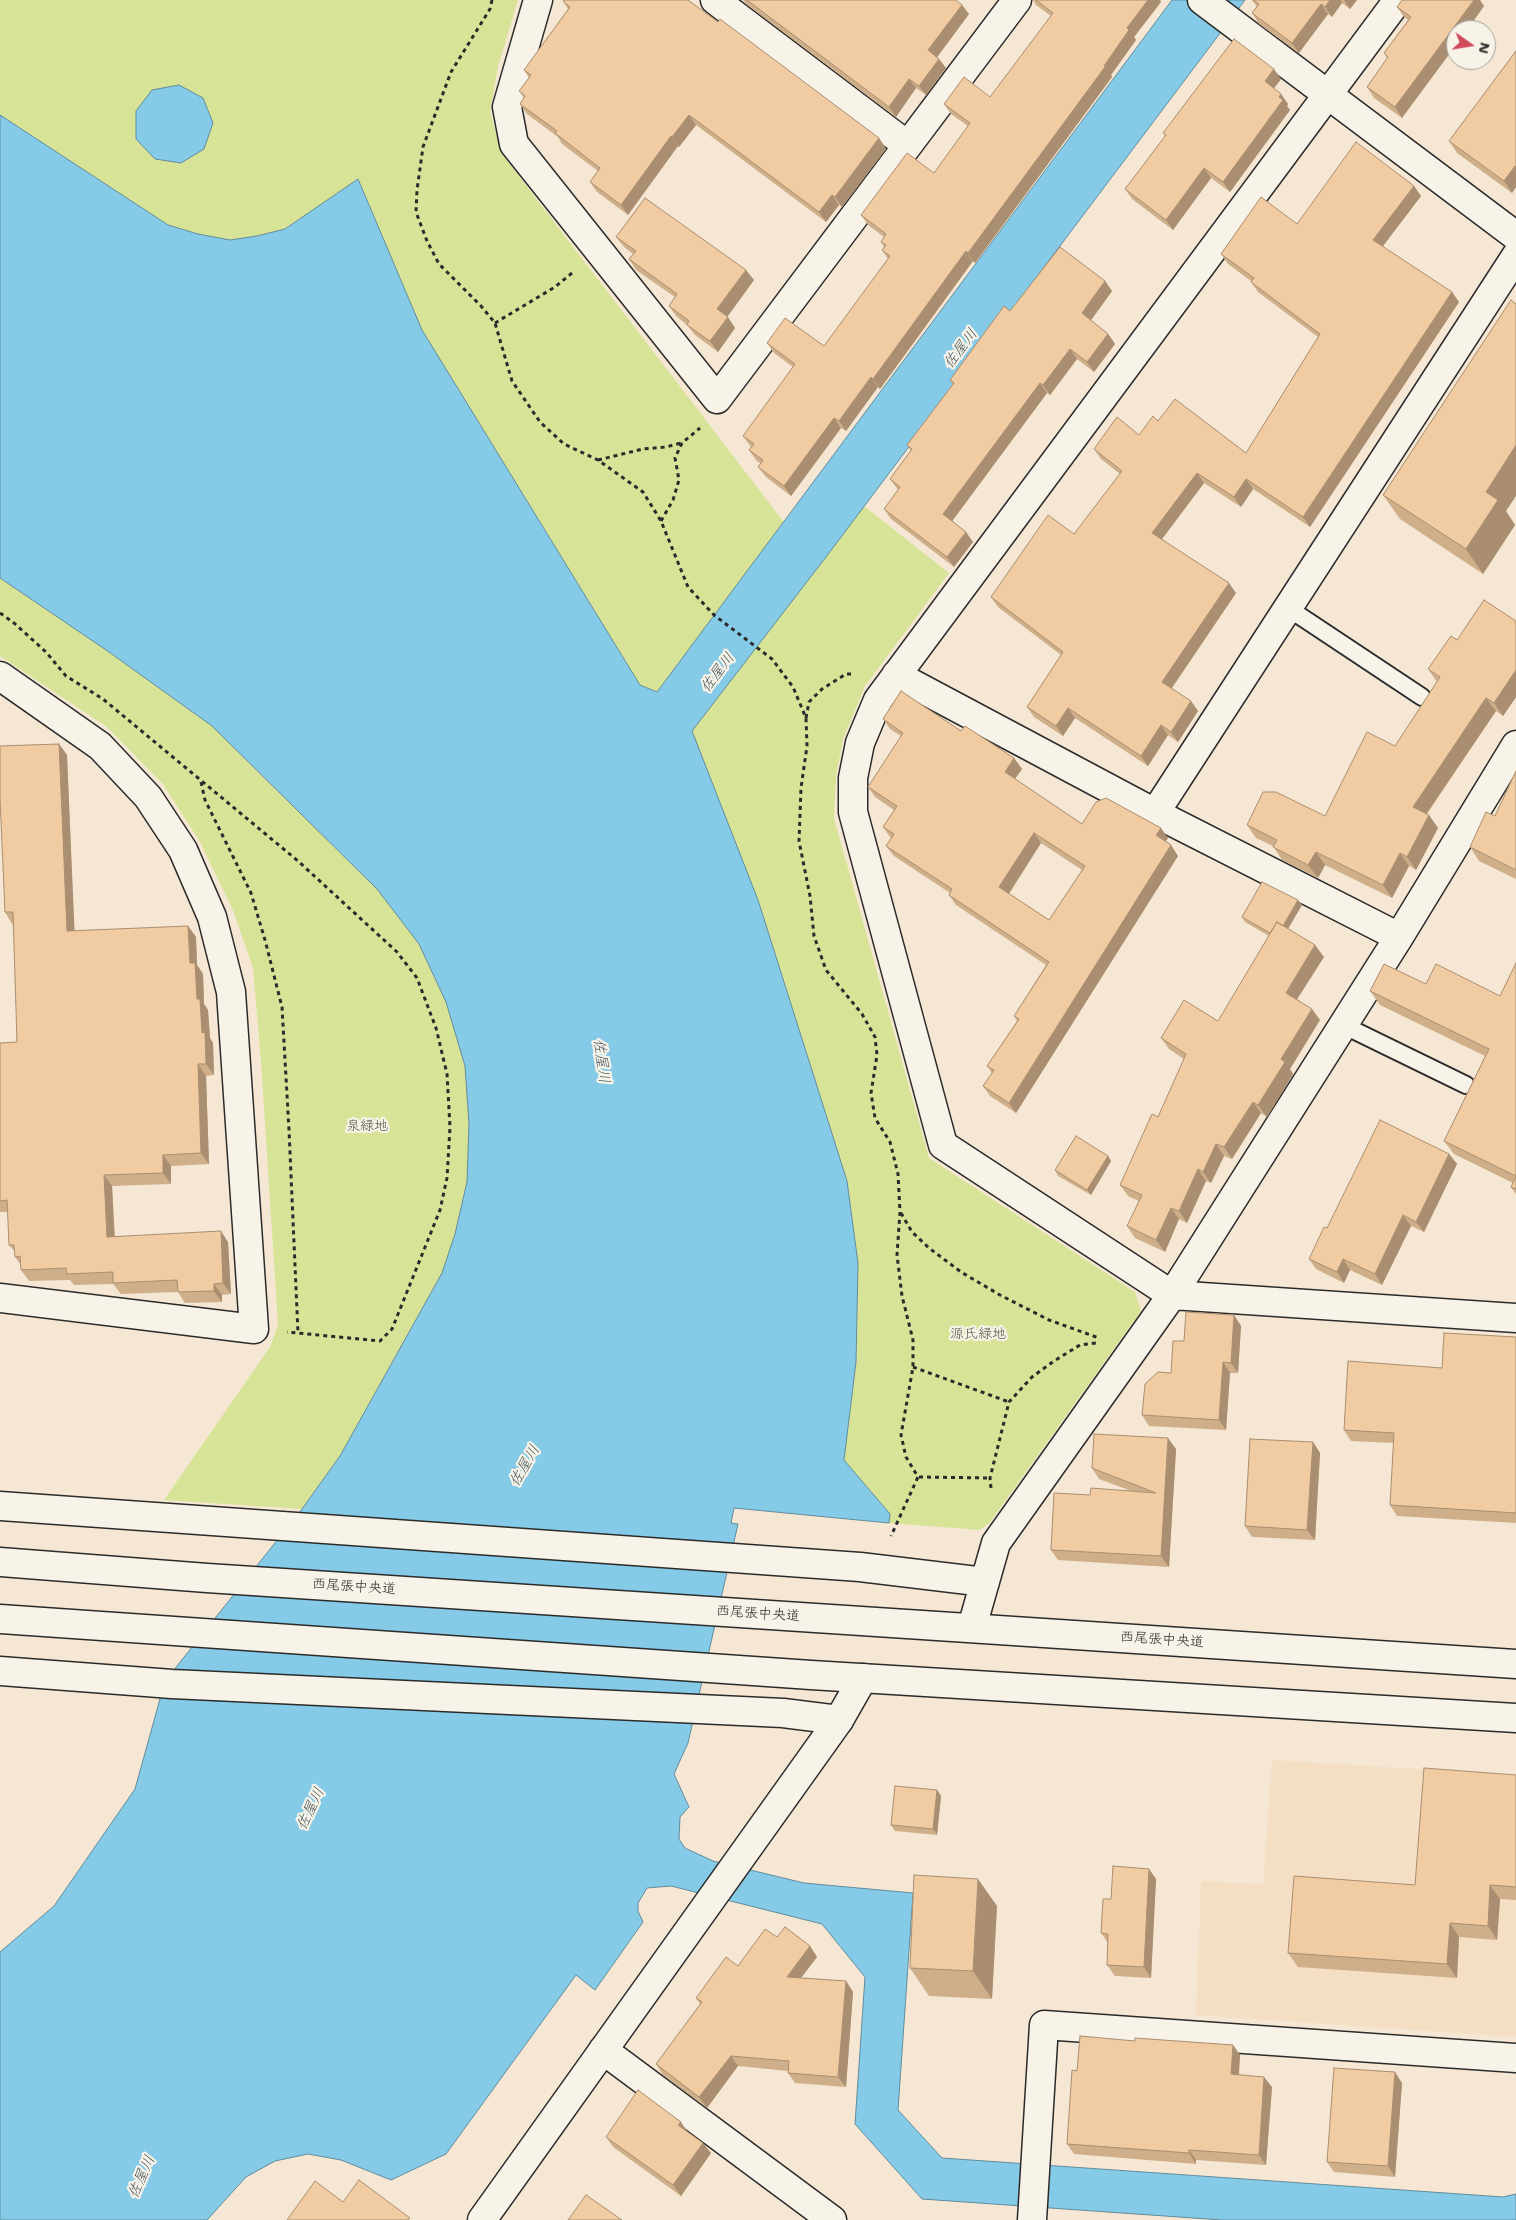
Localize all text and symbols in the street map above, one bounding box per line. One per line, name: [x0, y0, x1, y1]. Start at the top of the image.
north arrow: [1446, 20, 1496, 70]
text: N: [1475, 41, 1495, 56]
water label: 佐屋川: [940, 326, 982, 372]
water label: 佐屋川: [697, 650, 739, 696]
water label: 佐屋川: [589, 1037, 613, 1085]
park label: 泉緑地: [346, 1118, 388, 1134]
park label: 源氏緑地: [950, 1326, 1006, 1342]
water label: 佐屋川: [506, 1442, 544, 1490]
street label: 西尾張中央道: [312, 1576, 396, 1598]
street label: 西尾張中央道: [716, 1603, 800, 1625]
street label: 西尾張中央道: [1120, 1629, 1204, 1651]
water label: 佐屋川: [293, 1785, 329, 1833]
water label: 佐屋川: [125, 2153, 159, 2201]

